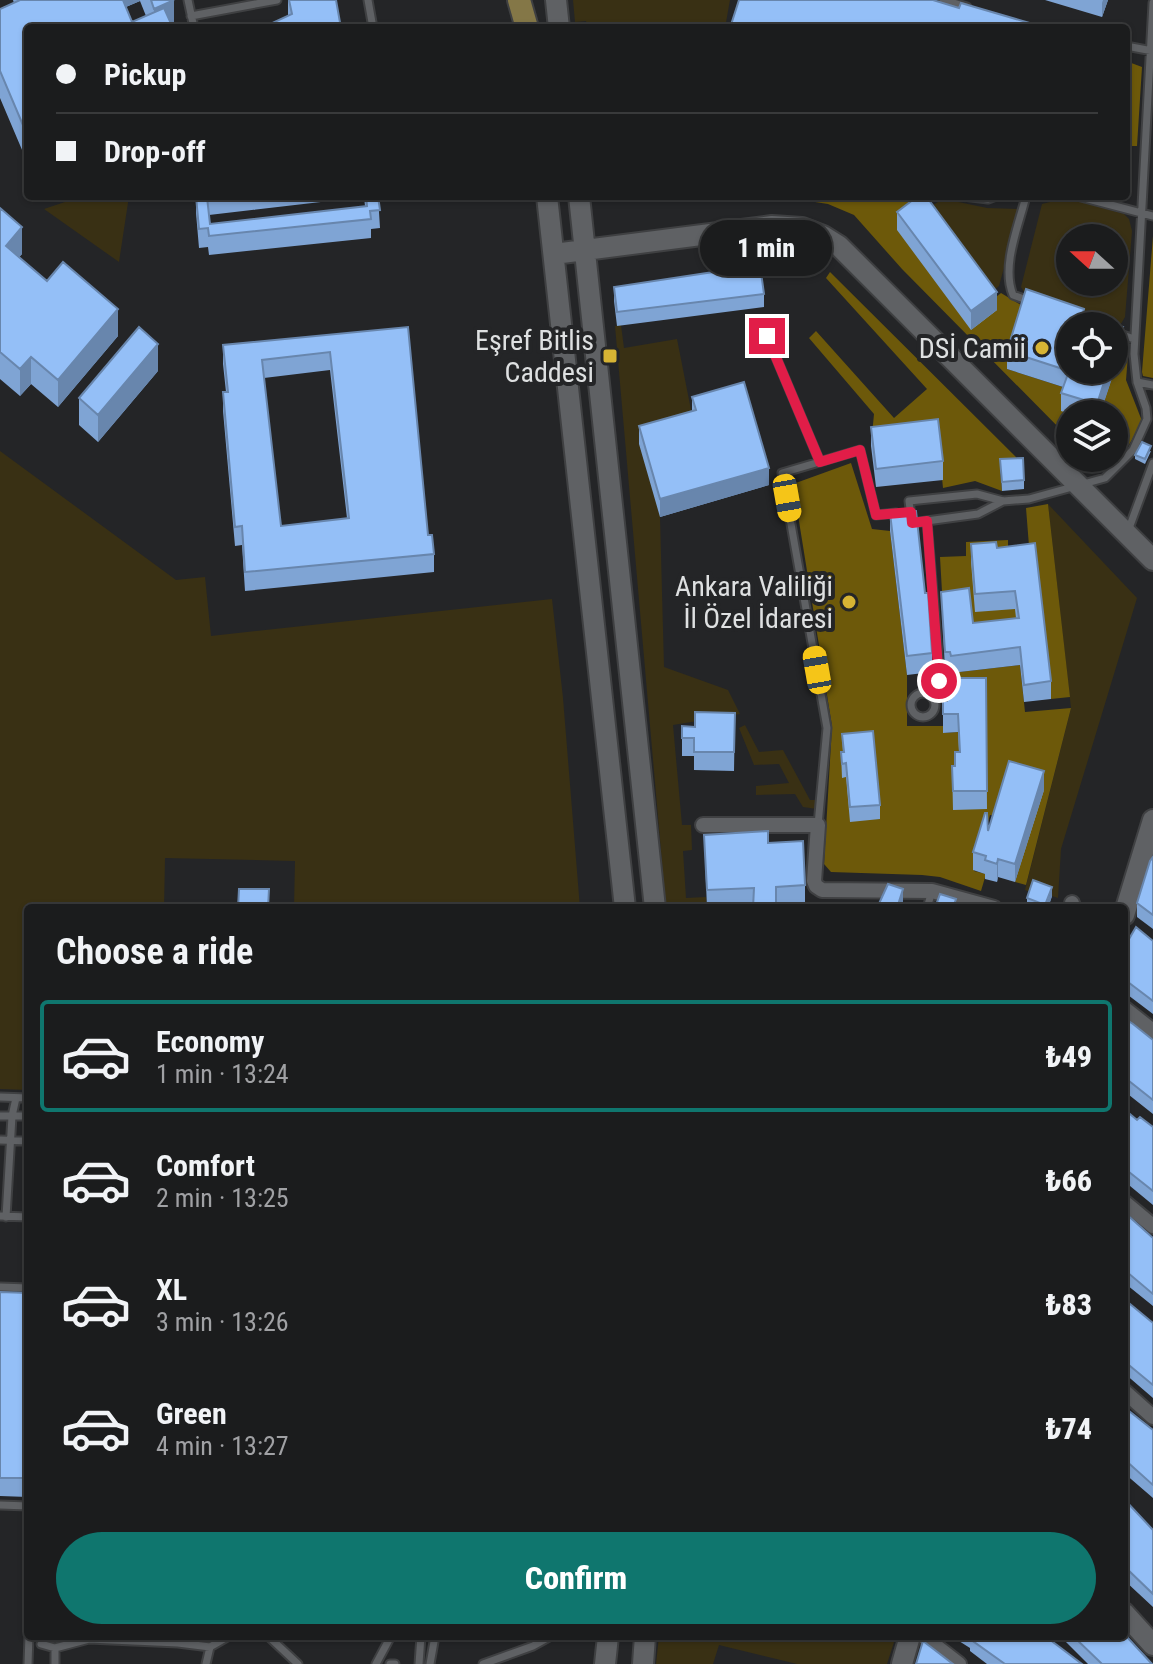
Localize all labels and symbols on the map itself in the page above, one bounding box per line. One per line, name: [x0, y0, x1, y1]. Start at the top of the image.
callout: 1 min: [701, 220, 833, 276]
north arrow: [1056, 224, 1128, 296]
route end: [749, 318, 785, 354]
place label: Eşref Bitlis Caddesi: [475, 324, 594, 389]
place label: DSİ Camii: [919, 332, 1026, 365]
marker: DSİ Camii: [1033, 339, 1051, 357]
marker: Eşref Bitlis Caddesi: [601, 347, 619, 365]
car: [771, 472, 803, 524]
place label: Ankara Valiliği İl Özel İdaresi: [675, 570, 833, 635]
marker: Ankara Valiliği İl Özel İdaresi: [840, 593, 858, 611]
car: [801, 644, 833, 696]
route start: [921, 663, 957, 699]

